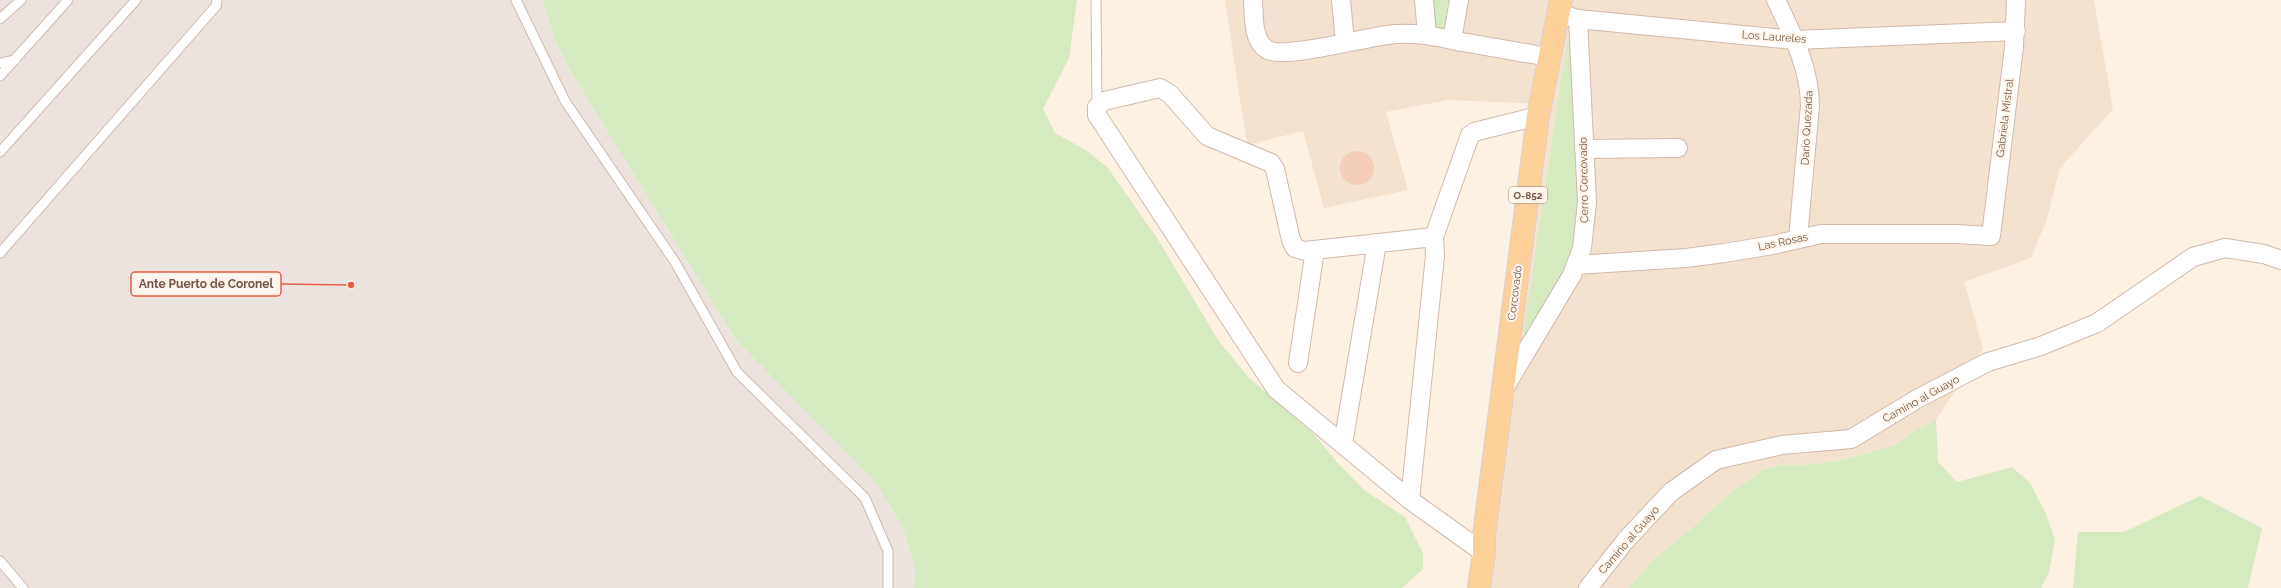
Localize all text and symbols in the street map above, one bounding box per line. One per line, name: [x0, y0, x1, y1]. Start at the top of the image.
street label: Los Laureles: [1741, 28, 1807, 46]
street label: Gabriela Mistral: [1994, 78, 2016, 158]
street label: Darío Quezada: [1799, 90, 1815, 166]
street label: Cerro Corcovado: [1577, 136, 1591, 223]
road number: O-852: [1509, 187, 1547, 203]
street label: Las Rosas: [1757, 230, 1809, 254]
street label: Corcovado: [1505, 264, 1525, 321]
callout: Ante Puerto de Coronel: [131, 272, 281, 296]
text: Ante Puerto de Coronel: [139, 277, 274, 291]
street label: Camino al Guayo: [1880, 372, 1962, 425]
street label: Camino al Guayo: [1596, 503, 1662, 577]

